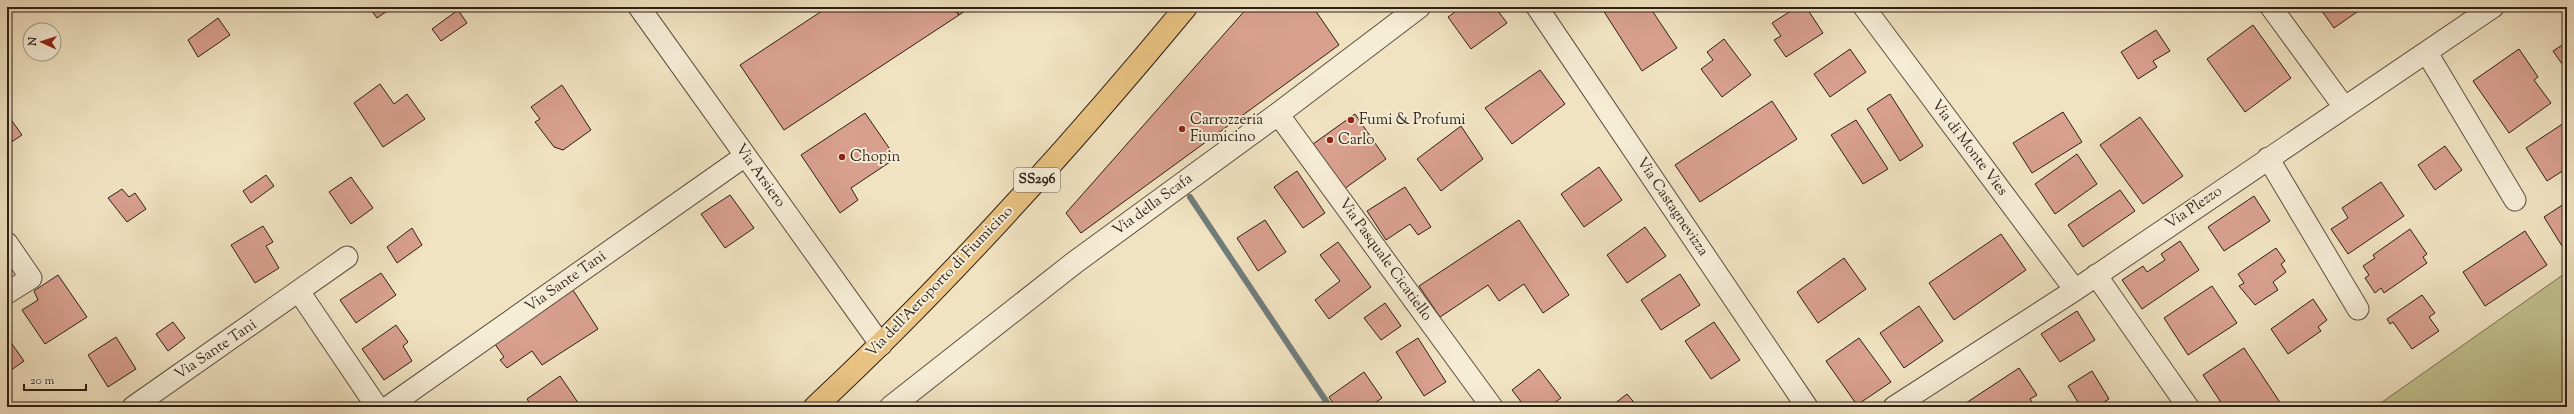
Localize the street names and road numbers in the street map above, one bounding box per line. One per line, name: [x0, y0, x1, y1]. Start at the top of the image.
street label: Via di Monte Vies: [1926, 96, 2012, 201]
street label: Via Arsiero: [730, 140, 790, 212]
street label: Via Castagnevizza: [1631, 153, 1713, 261]
road number: SS296: [1014, 168, 1060, 192]
street label: Via della Scafa: [1109, 169, 1197, 241]
street label: Via Plezzo: [2161, 181, 2227, 235]
street label: Via Pasquale Cicatiello: [1333, 194, 1437, 326]
street label: Via dell'Aeroporto di Fiumicino: [862, 202, 1018, 362]
street label: Via Sante Tani: [521, 246, 611, 318]
street label: Via Sante Tani: [171, 315, 261, 385]

